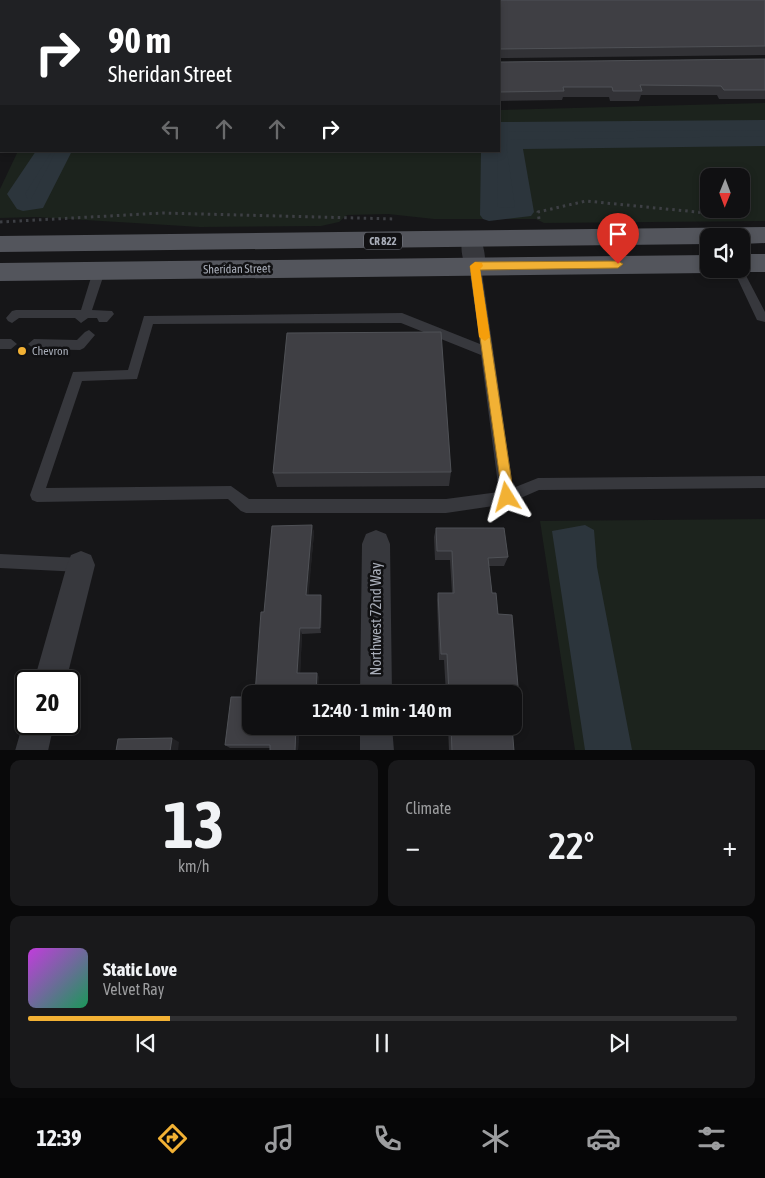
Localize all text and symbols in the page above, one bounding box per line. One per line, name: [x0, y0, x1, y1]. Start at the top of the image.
icon: right: [25, 20, 90, 85]
text: 90 m: [108, 20, 171, 60]
text: Sheridan Street: [108, 61, 232, 87]
icon: left: [157, 115, 185, 143]
icon: ahead: [210, 115, 238, 143]
icon: ahead: [263, 115, 291, 143]
icon: right: [316, 115, 344, 143]
north arrow: [700, 168, 750, 218]
map controls: [700, 168, 750, 278]
pin: [597, 213, 639, 264]
icon: arrive: [604, 220, 632, 248]
button: sound: [700, 228, 750, 278]
road number: CR 822: [364, 232, 402, 250]
street label: Sheridan Street: [203, 261, 271, 277]
place label: Chevron: [32, 344, 69, 358]
marker: Chevron: [16, 345, 28, 357]
position arrow: [480, 470, 532, 522]
street label: Northwest 72nd Way: [367, 562, 384, 676]
speed limit sign: 20: [15, 670, 80, 735]
text: 12:40 · 1 min · 140 m: [312, 699, 452, 721]
text: 13: [163, 787, 224, 862]
text: Climate: [406, 799, 451, 817]
text: 22°: [548, 824, 594, 867]
text: −: [406, 830, 420, 862]
text: +: [722, 830, 737, 862]
text: km/h: [178, 857, 210, 875]
text: Static Love: [103, 958, 177, 980]
text: Velvet Ray: [103, 980, 164, 998]
icon: previous: [132, 1029, 160, 1057]
icon: pause: [368, 1029, 396, 1057]
icon: next: [605, 1029, 633, 1057]
icon: directions: [155, 1121, 190, 1156]
icon: music: [262, 1121, 297, 1156]
icon: phone: [370, 1121, 405, 1156]
icon: climate: [478, 1121, 513, 1156]
icon: car: [586, 1121, 621, 1156]
icon: filters: [694, 1121, 729, 1156]
text: 12:39: [36, 1125, 82, 1151]

